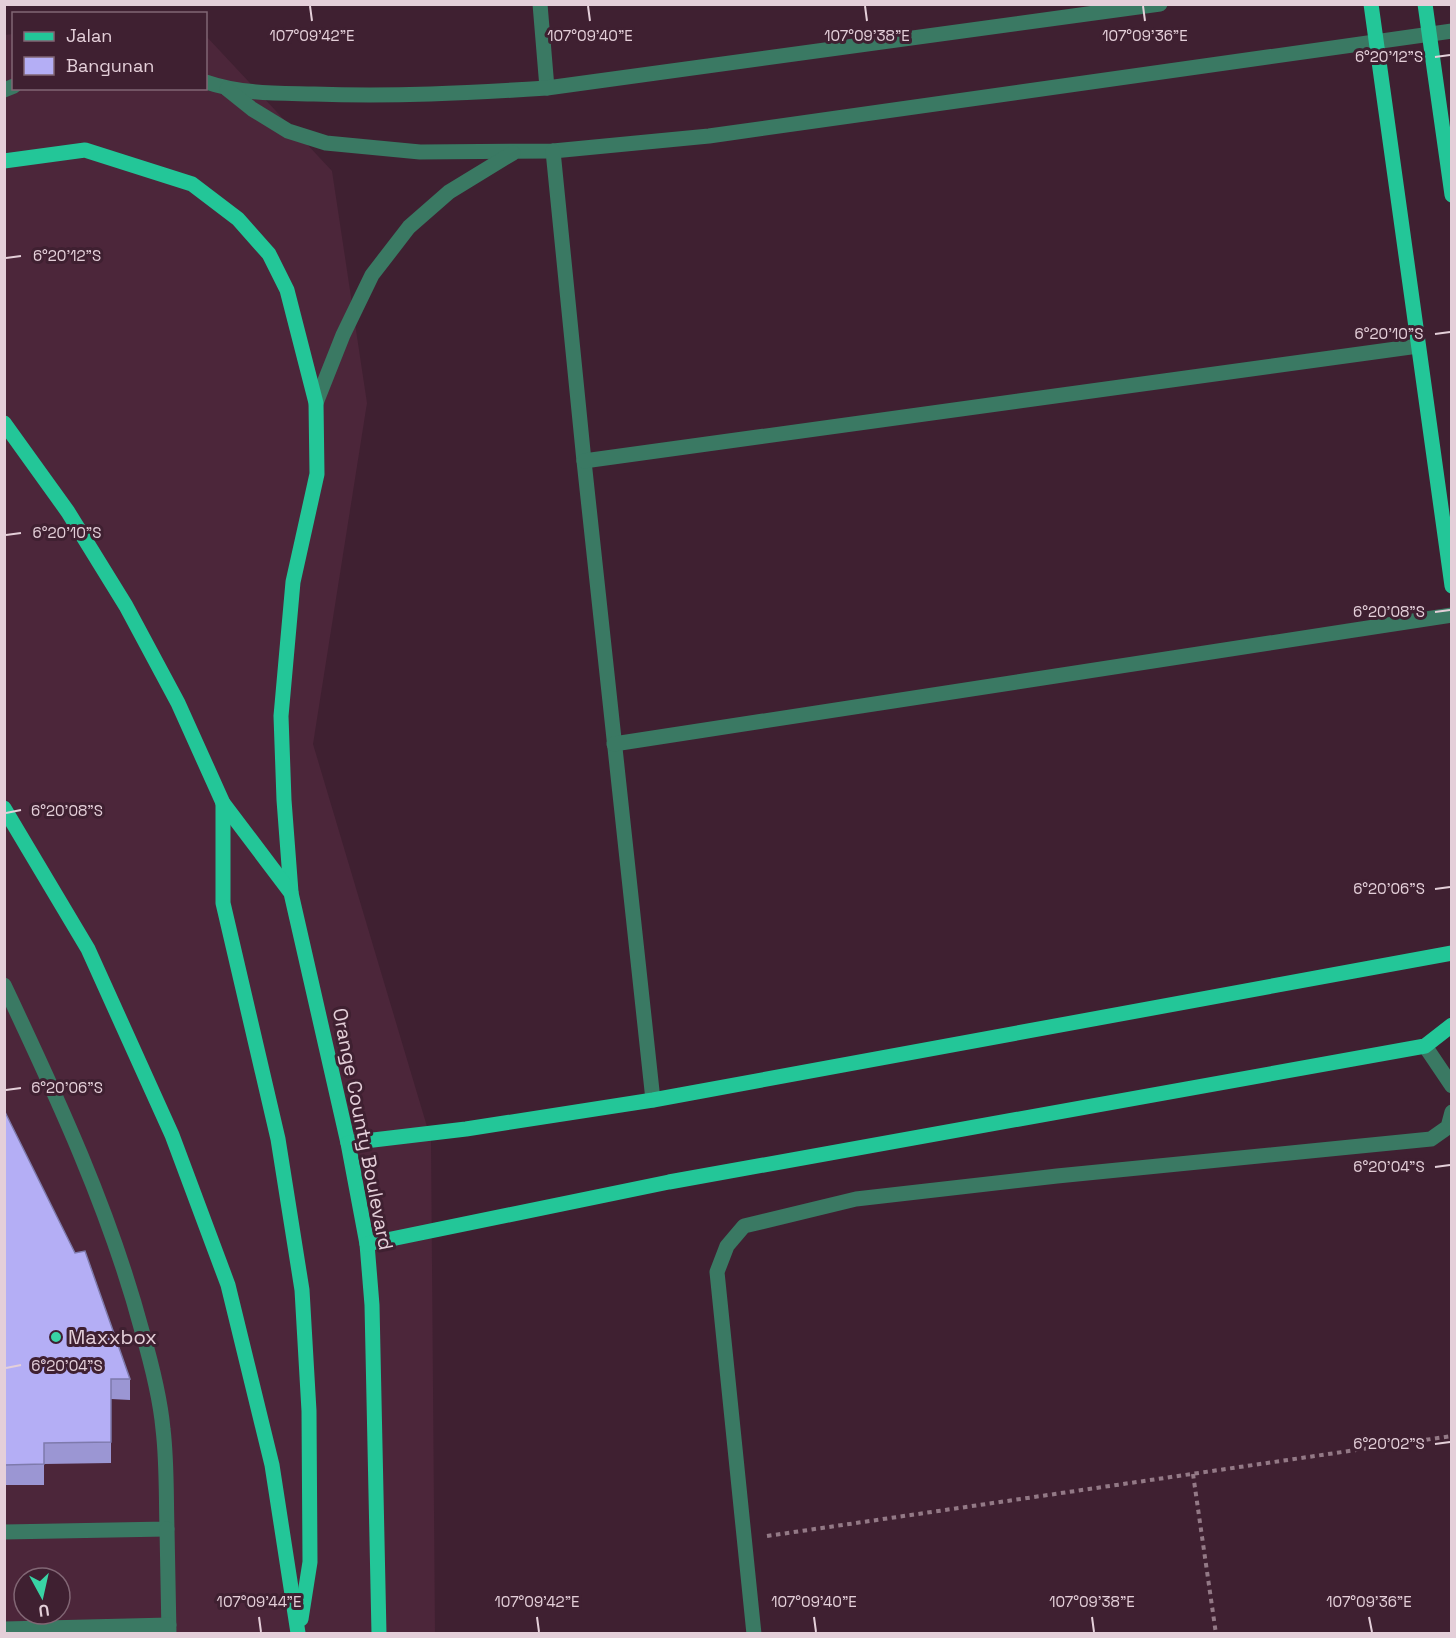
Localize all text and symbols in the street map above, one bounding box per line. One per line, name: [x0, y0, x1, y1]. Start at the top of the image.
legend: [12, 12, 207, 90]
text: Jalan: [66, 24, 112, 47]
text: 107°09'42"E: [270, 26, 354, 45]
text: 107°09'40"E: [547, 26, 633, 45]
text: 107°09'38"E: [824, 26, 910, 45]
text: 107°09'36"E: [1102, 26, 1188, 45]
text: 6°20'12"S: [1355, 47, 1423, 66]
text: Bangunan: [66, 54, 154, 77]
text: 6°20'12"S: [33, 246, 101, 265]
text: 6°20'10"S: [1355, 324, 1423, 343]
text: 6°20'10"S: [33, 523, 101, 542]
text: 6°20'08"S: [1353, 602, 1425, 621]
text: 6°20'08"S: [31, 801, 103, 820]
text: 6°20'06"S: [1353, 879, 1425, 898]
street label: Orange County Boulevard: [327, 1006, 399, 1252]
text: 6°20'06"S: [31, 1078, 103, 1097]
text: 6°20'04"S: [1353, 1157, 1425, 1176]
place label: Maxxbox: [68, 1324, 157, 1350]
marker: Maxxbox: [49, 1330, 63, 1344]
text: 6°20'04"S: [31, 1356, 103, 1375]
text: 6°20'02"S: [1353, 1434, 1425, 1453]
north arrow: [12, 1566, 72, 1626]
text: 107°09'44"E: [217, 1592, 301, 1611]
text: 107°09'42"E: [495, 1592, 579, 1611]
text: 107°09'40"E: [771, 1592, 857, 1611]
text: 107°09'38"E: [1049, 1592, 1135, 1611]
text: 107°09'36"E: [1326, 1592, 1412, 1611]
text: U: [37, 1599, 51, 1622]

